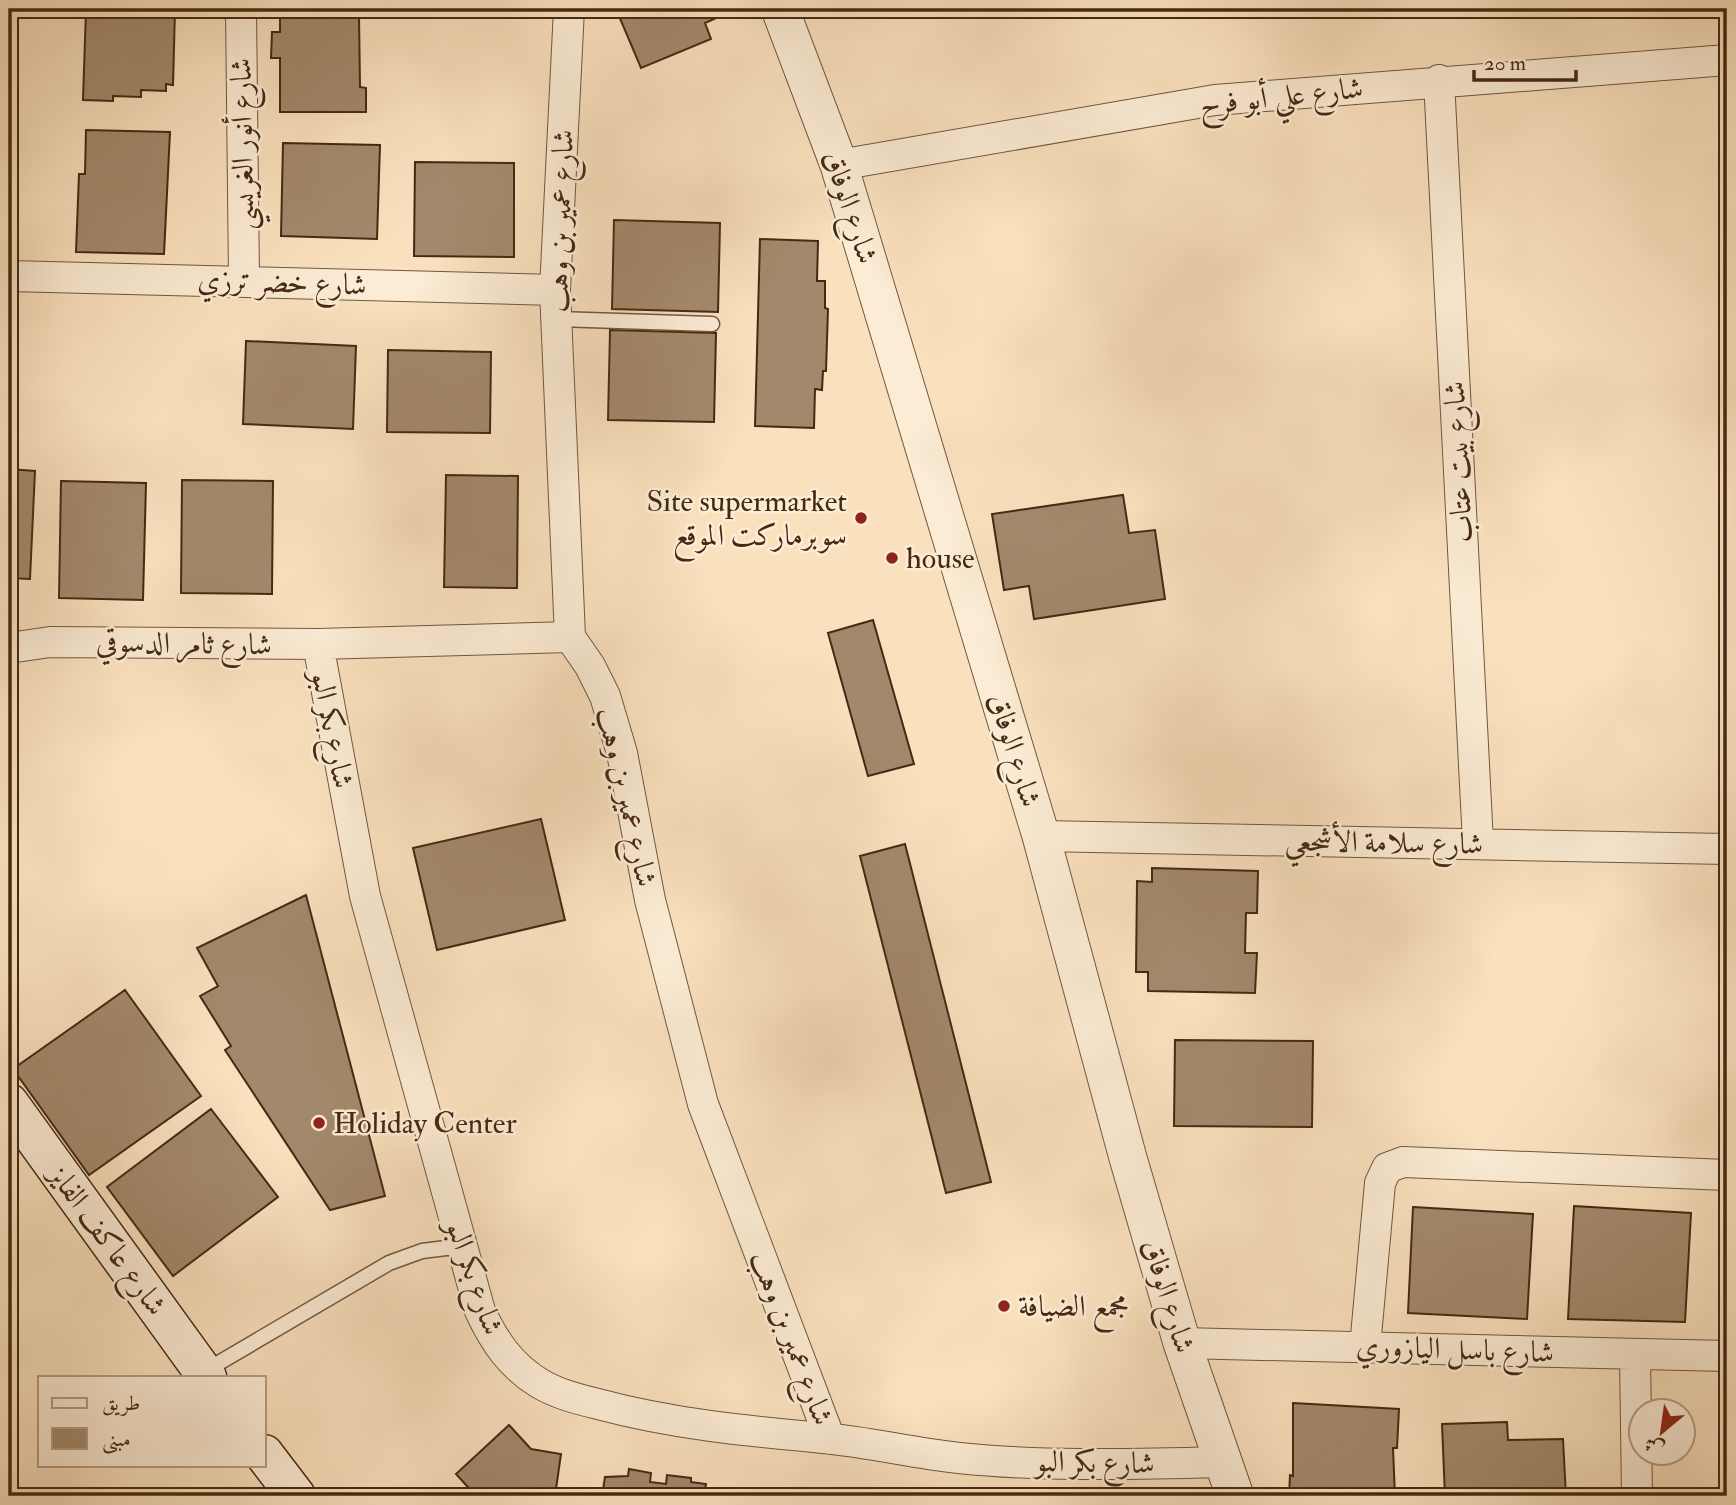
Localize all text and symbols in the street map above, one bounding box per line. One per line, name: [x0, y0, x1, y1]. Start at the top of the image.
scale bar: [1474, 38, 1575, 82]
text: 20 m: [1484, 50, 1526, 77]
street label: شارع أنور الغريسي: [219, 57, 272, 231]
street label: شارع علي أبو فرح: [1197, 67, 1366, 133]
street label: شارع عمير بن وهب: [539, 129, 588, 313]
street label: شارع الوفاق: [809, 146, 886, 270]
street label: شارع خضر ترزي: [196, 261, 367, 310]
street label: شارع بيت عتاب: [1436, 380, 1487, 544]
place label: Site supermarket سوبرماركت الموقع: [647, 483, 847, 562]
marker: Site supermarket سوبرماركت الموقع: [853, 510, 869, 526]
place label: house: [906, 540, 975, 577]
marker: house: [884, 550, 900, 566]
street label: شارع ثامر الدسوقي: [96, 623, 272, 670]
street label: شارع بكر البو: [296, 664, 362, 793]
street label: شارع الوفاق: [974, 689, 1049, 813]
street label: شارع عمير بن وهب: [582, 704, 665, 892]
street label: شارع سلامة الأشجعي: [1284, 819, 1484, 871]
place label: Holiday Center: [333, 1105, 517, 1142]
marker: Holiday Center: [311, 1115, 327, 1131]
street label: شارع عاكف الفايز: [34, 1155, 175, 1326]
street label: شارع بكر البو: [431, 1212, 512, 1342]
street label: شارع الوفاق: [1128, 1235, 1203, 1359]
street label: شارع عمير بن وهب: [736, 1246, 842, 1432]
place label: مجمع الضيافة: [1018, 1288, 1129, 1333]
marker: مجمع الضيافة: [996, 1298, 1012, 1314]
street label: شارع باسل اليازوري: [1355, 1328, 1555, 1377]
legend: [38, 1376, 266, 1466]
text: طريق: [102, 1390, 140, 1417]
north arrow: [1628, 1396, 1698, 1466]
text: مبنى: [102, 1426, 131, 1454]
text: ش: [1640, 1431, 1668, 1461]
street label: شارع بكر البو: [1032, 1443, 1155, 1488]

